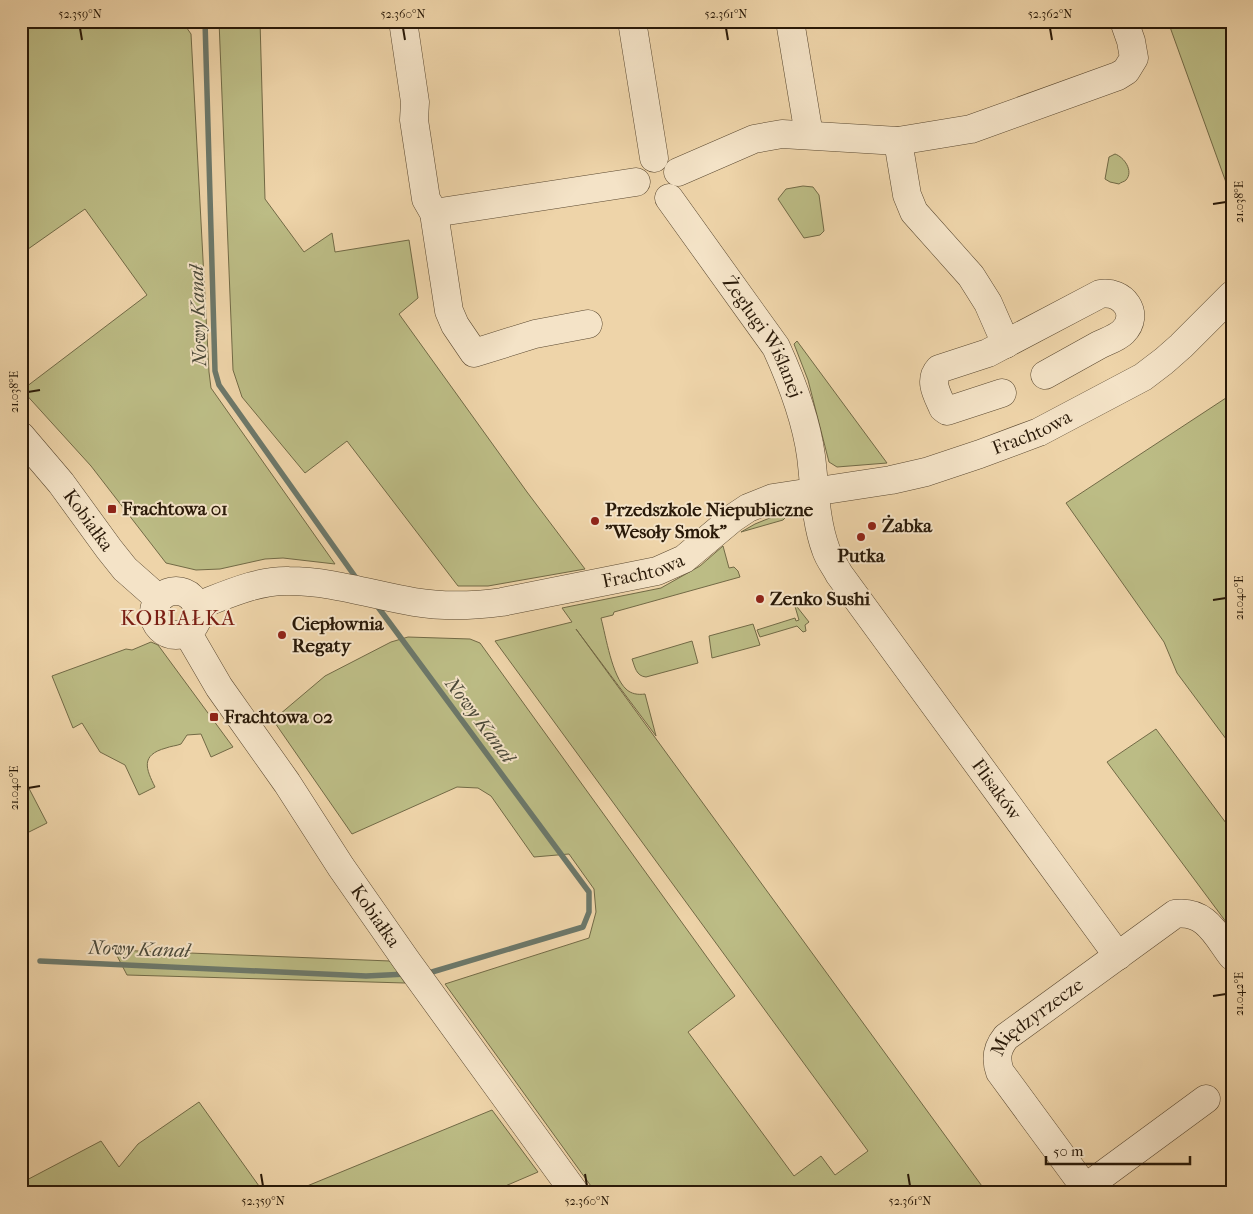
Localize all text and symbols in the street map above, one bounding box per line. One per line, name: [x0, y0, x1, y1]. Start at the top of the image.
text: 52.359°N: [58, 7, 102, 21]
text: 52.360°N: [380, 7, 426, 21]
text: 52.361°N: [705, 7, 747, 21]
text: 52.362°N: [1028, 7, 1072, 21]
text: 21.038°E: [1232, 181, 1246, 223]
water label: Nowy Kanał: [185, 263, 211, 368]
street label: Żeglugi Wiślanej: [718, 272, 807, 401]
text: 21.038°E: [7, 371, 21, 413]
street label: Frachtowa: [989, 406, 1076, 460]
street label: Kobiałka: [58, 485, 118, 556]
place label: Frachtowa 01: [121, 498, 228, 520]
place label: Przedszkole Niepubliczne "Wesoły Smok": [605, 499, 814, 543]
marker: Frachtowa 01: [106, 503, 118, 515]
place label: Żabka: [882, 514, 933, 537]
marker: Przedszkole Niepubliczne "Wesoły Smok": [589, 515, 601, 527]
marker: Żabka: [866, 520, 878, 532]
marker: Putka: [855, 531, 867, 543]
place label: Putka: [837, 545, 886, 567]
street label: Frachtowa: [600, 549, 688, 593]
text: 21.040°E: [1232, 576, 1246, 620]
place label: Zenko Sushi: [770, 588, 871, 610]
marker: Zenko Sushi: [754, 593, 766, 605]
district label: KOBIAŁKA: [120, 606, 236, 630]
place label: Ciepłownia Regaty: [292, 613, 385, 657]
marker: Ciepłownia Regaty: [276, 629, 288, 641]
water label: Nowy Kanał: [440, 672, 521, 769]
place label: Frachtowa 02: [223, 706, 333, 728]
marker: Frachtowa 02: [208, 711, 220, 723]
street label: Flisaków: [967, 755, 1026, 825]
text: 21.040°E: [7, 766, 21, 810]
street label: Kobiałka: [346, 881, 405, 952]
water label: Nowy Kanał: [87, 936, 192, 962]
text: 21.042°E: [1232, 972, 1246, 1016]
street label: Międzyrzecze: [986, 973, 1088, 1059]
scale bar: [1046, 1134, 1189, 1166]
text: 50 m: [1053, 1142, 1084, 1160]
text: 52.359°N: [241, 1194, 285, 1208]
text: 52.360°N: [564, 1194, 610, 1208]
text: 52.361°N: [889, 1194, 931, 1208]

